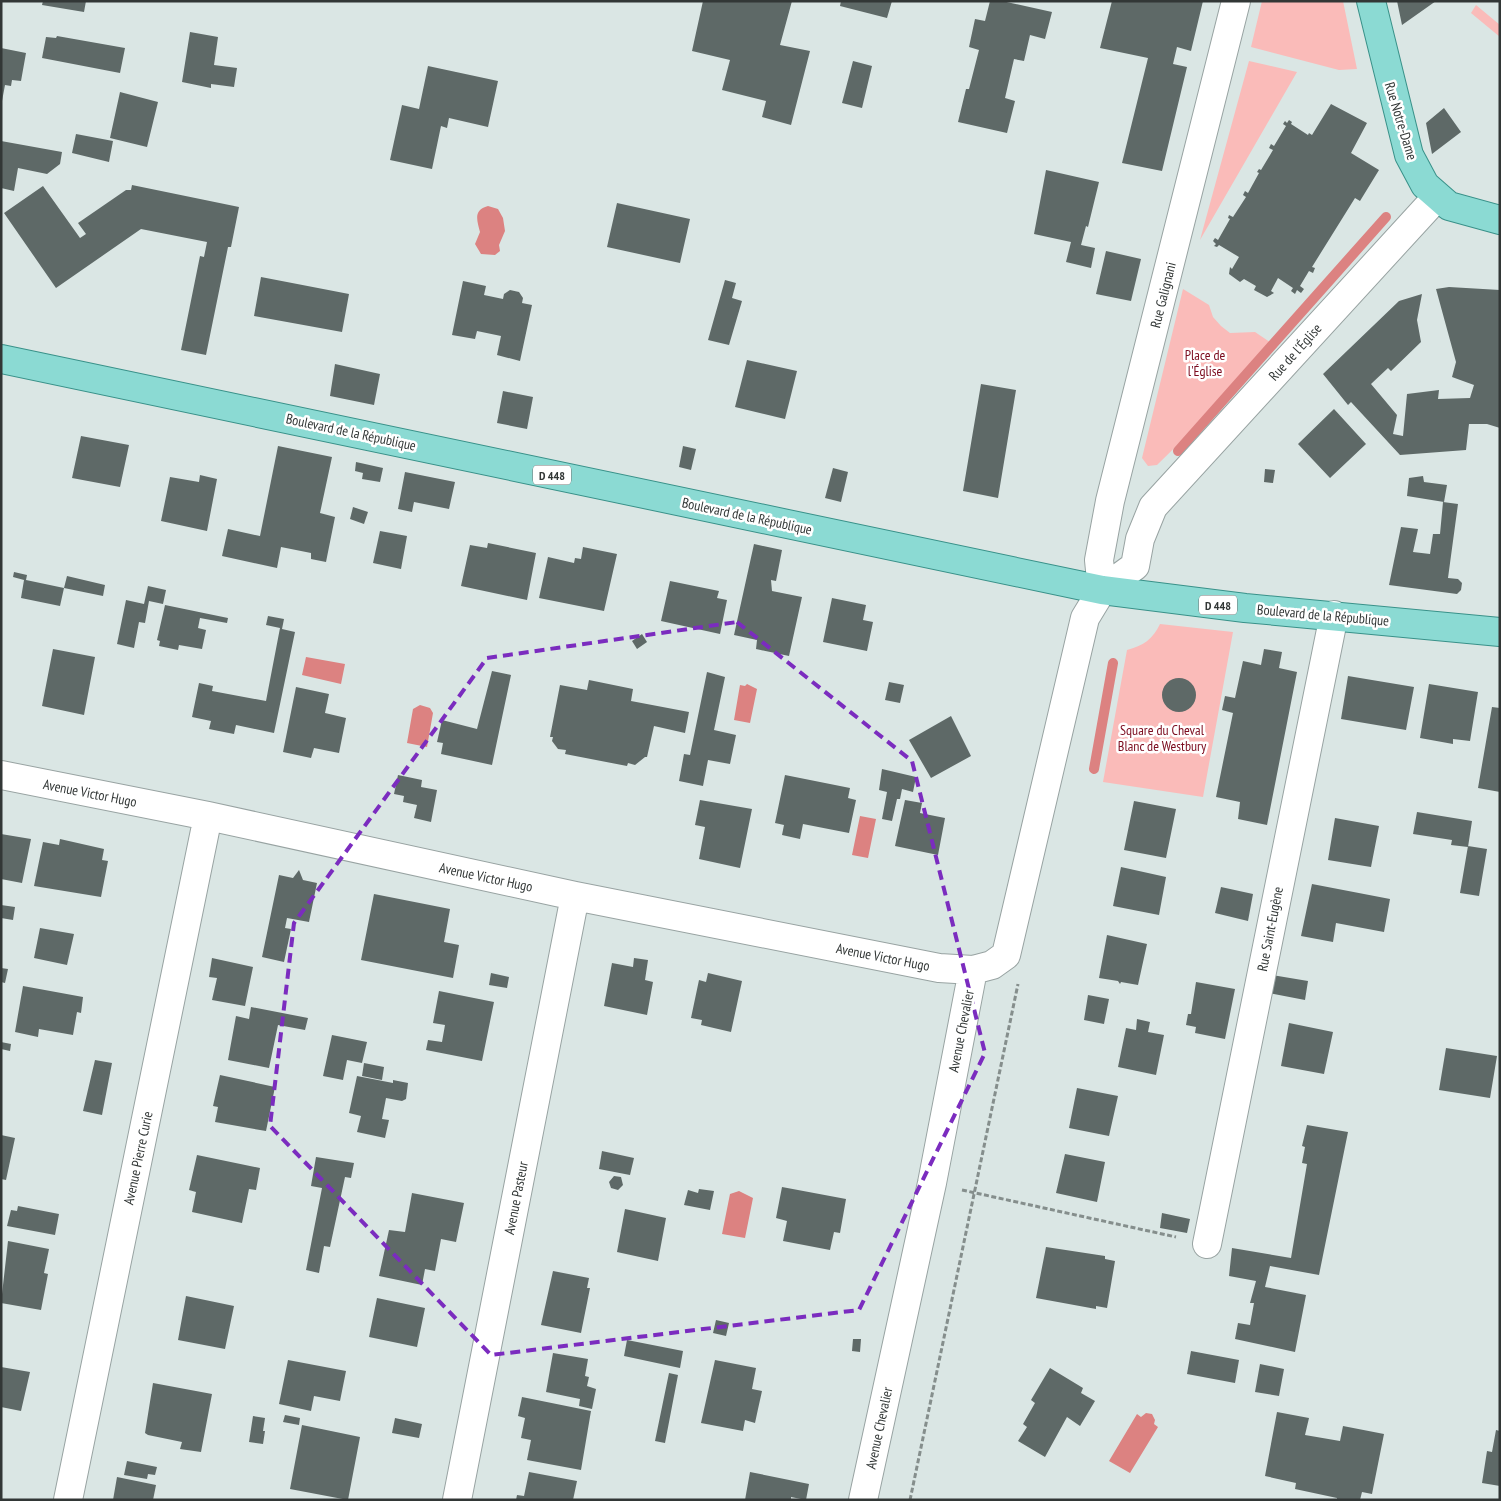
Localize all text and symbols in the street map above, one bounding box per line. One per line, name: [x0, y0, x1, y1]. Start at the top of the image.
street label: Rue Notre-Dame: [1381, 80, 1421, 162]
street label: Rue Galignani: [1146, 260, 1180, 330]
street label: Rue de l'Église: [1265, 319, 1326, 384]
park label: Place de l'Église: [1185, 346, 1225, 380]
street label: Boulevard de la République: [284, 409, 418, 455]
road number: D 448: [533, 466, 571, 484]
street label: Boulevard de la République: [680, 493, 814, 539]
road number: D 448: [1199, 596, 1237, 614]
street label: Boulevard de la République: [1256, 600, 1390, 630]
park label: Square du Cheval Blanc de Westbury: [1118, 721, 1207, 755]
street label: Avenue Victor Hugo: [42, 775, 138, 811]
street label: Avenue Victor Hugo: [438, 858, 534, 896]
street label: Rue Saint-Eugène: [1253, 885, 1287, 973]
street label: Avenue Victor Hugo: [835, 939, 931, 975]
street label: Avenue Chevalier: [944, 988, 978, 1074]
street label: Avenue Pierre Curie: [119, 1110, 157, 1206]
street label: Avenue Pasteur: [500, 1160, 532, 1236]
street label: Avenue Chevalier: [862, 1385, 897, 1471]

